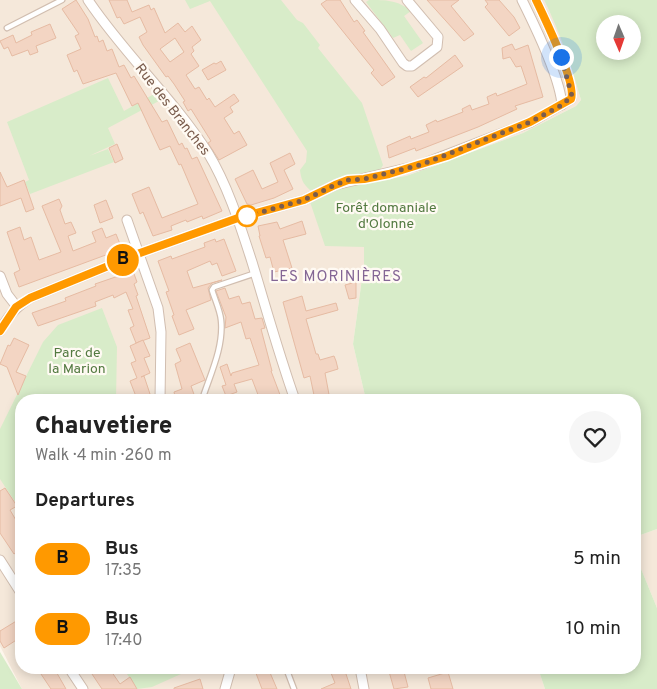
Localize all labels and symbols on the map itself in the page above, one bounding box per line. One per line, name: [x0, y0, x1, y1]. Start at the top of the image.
north arrow: [596, 15, 641, 60]
your location: [549, 45, 574, 70]
street label: Rue des Branches: [131, 61, 213, 159]
park label: Forêt domaniale d'Olonne: [335, 200, 437, 233]
unlabelled marker: [236, 205, 258, 227]
line badge: B: [107, 244, 139, 276]
district label: LES MORINIÈRES: [270, 267, 402, 287]
park label: Parc de la Marion: [48, 345, 106, 378]

